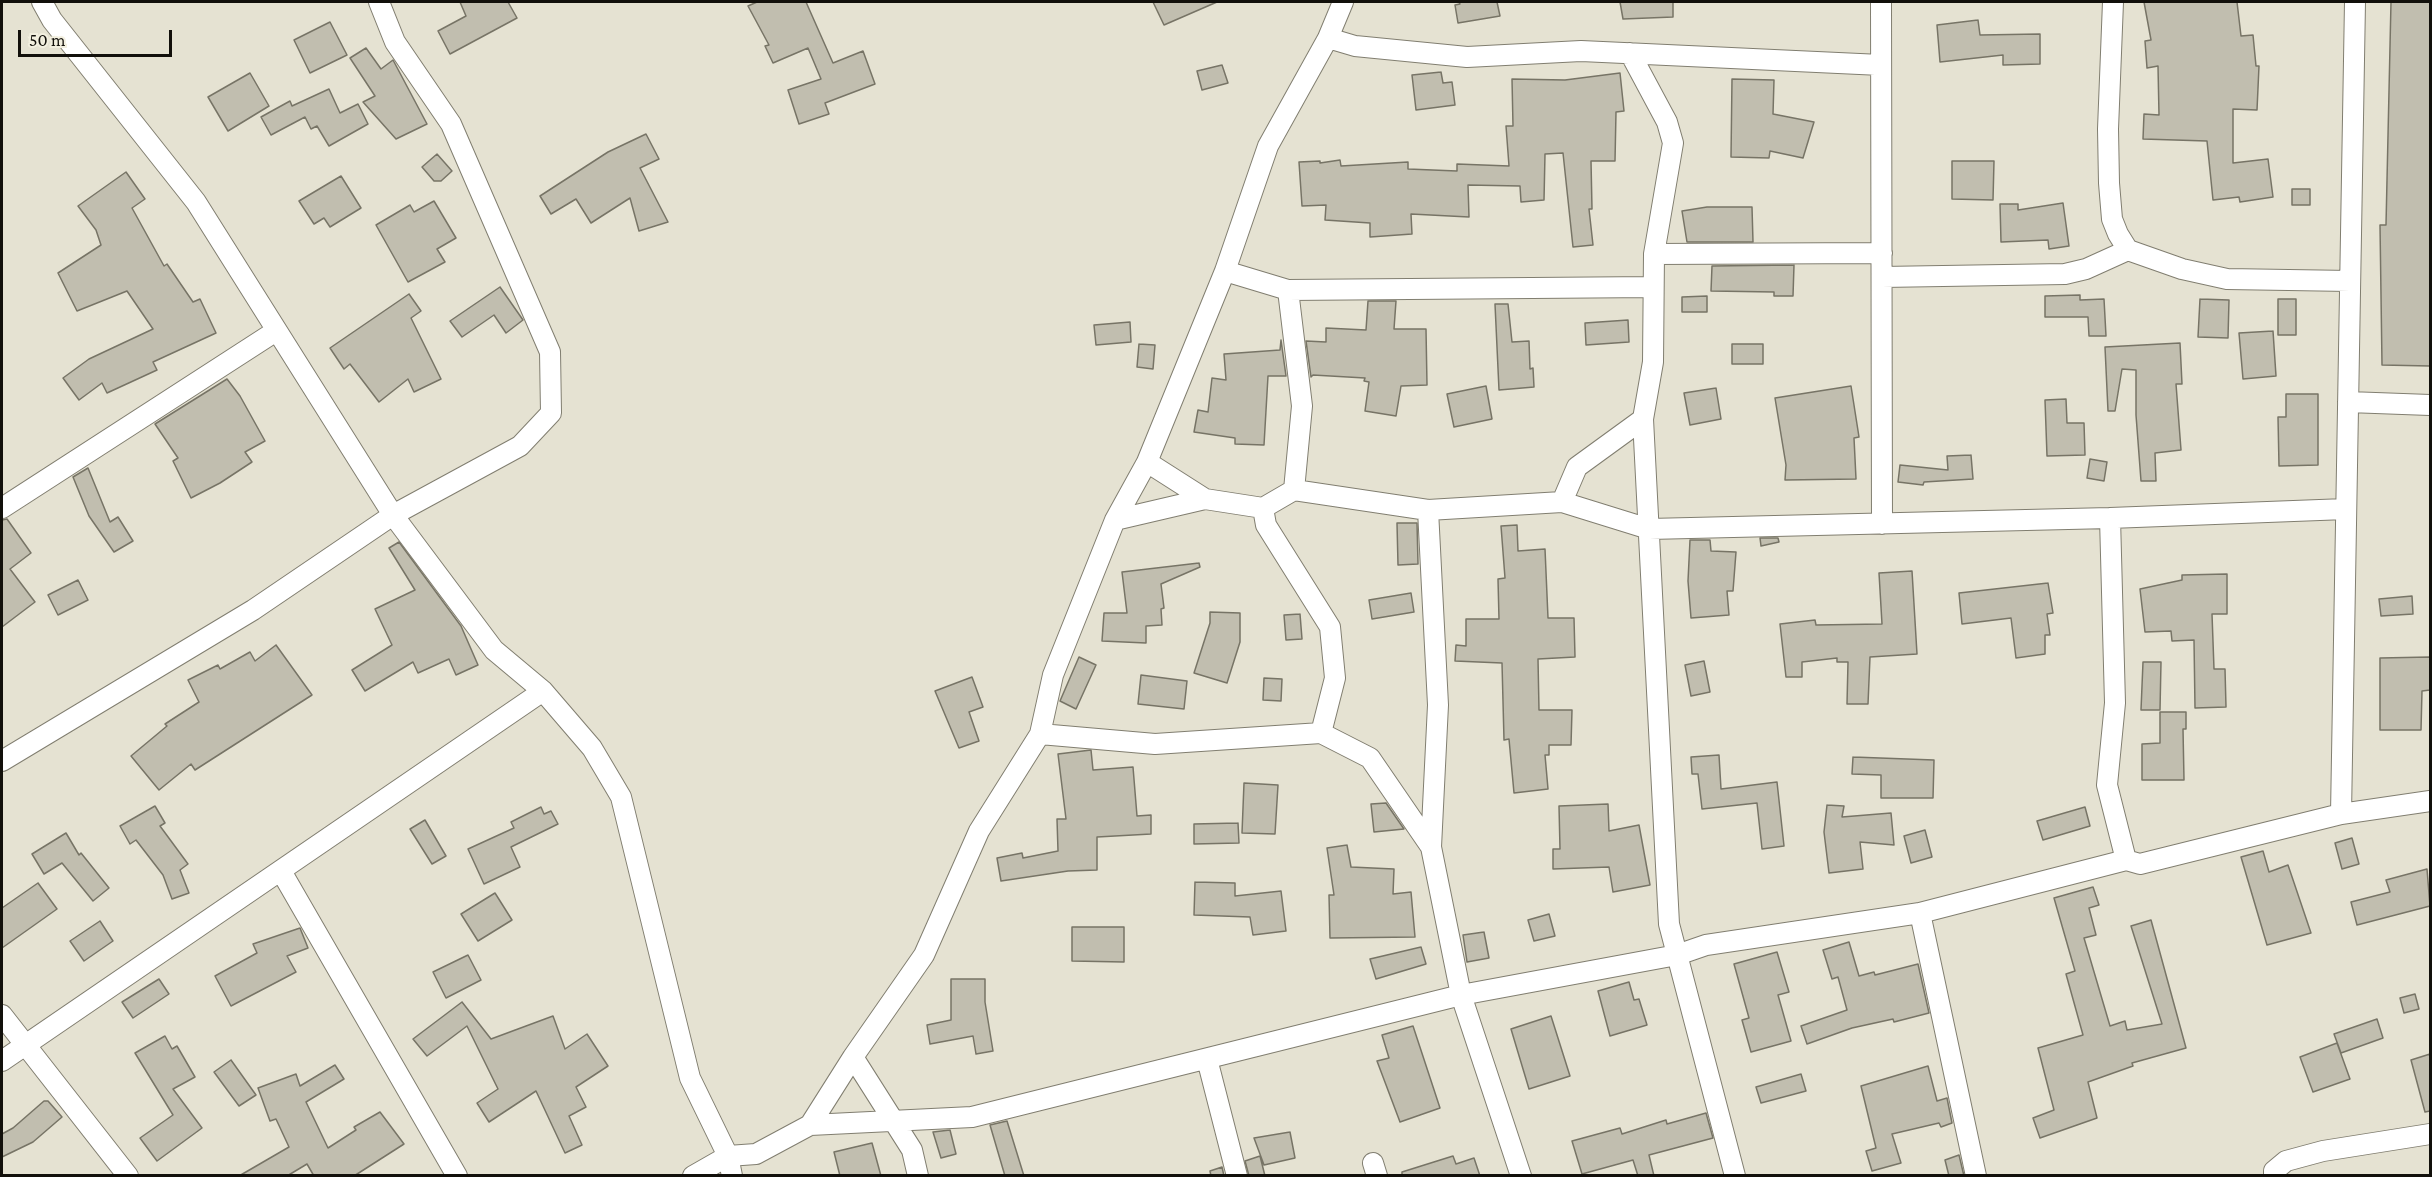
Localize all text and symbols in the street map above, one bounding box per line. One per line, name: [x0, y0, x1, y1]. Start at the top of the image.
scale bar: [21, 18, 176, 56]
text: 50 m: [29, 30, 66, 50]

